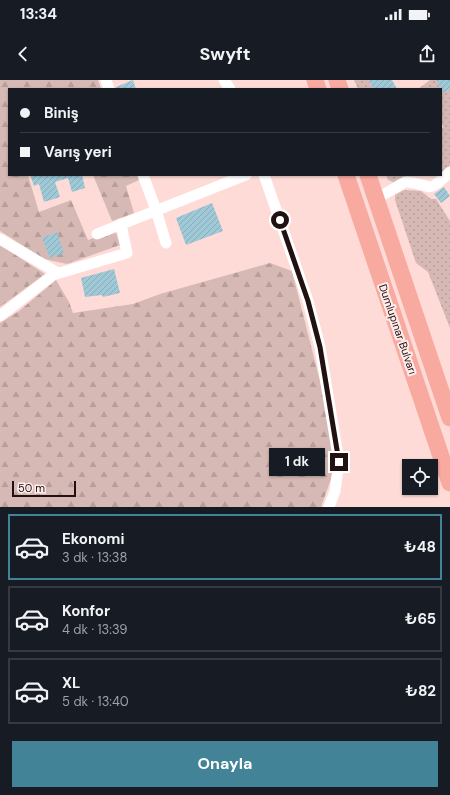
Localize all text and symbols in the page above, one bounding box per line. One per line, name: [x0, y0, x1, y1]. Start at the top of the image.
text: 13:34: [20, 4, 57, 24]
text: Swyft: [200, 42, 250, 66]
icon: back: [12, 43, 34, 65]
icon: share: [416, 43, 438, 65]
text: Biniş: [44, 103, 79, 123]
text: Varış yeri: [44, 142, 112, 162]
route start: [271, 211, 289, 229]
street label: Dumlupınar Bulvarı: [376, 282, 420, 376]
callout: 1 dk: [269, 448, 325, 476]
text: 1 dk: [285, 453, 309, 470]
route end: [330, 453, 348, 471]
map controls: [402, 459, 438, 495]
button: locate: [402, 459, 438, 495]
scale bar: [12, 479, 76, 498]
text: 50 m: [18, 481, 45, 495]
icon: car: [14, 529, 50, 565]
text: Ekonomi: [62, 529, 124, 549]
text: ₺48: [404, 537, 436, 557]
text: 3 dk · 13:38: [62, 549, 127, 566]
icon: car: [14, 601, 50, 637]
text: Konfor: [62, 601, 110, 621]
text: ₺65: [405, 609, 436, 629]
text: 4 dk · 13:39: [62, 621, 127, 638]
icon: car: [14, 673, 50, 709]
text: XL: [62, 673, 80, 693]
text: ₺82: [406, 681, 436, 701]
text: 5 dk · 13:40: [62, 693, 129, 710]
button: Onayla: [12, 741, 438, 787]

